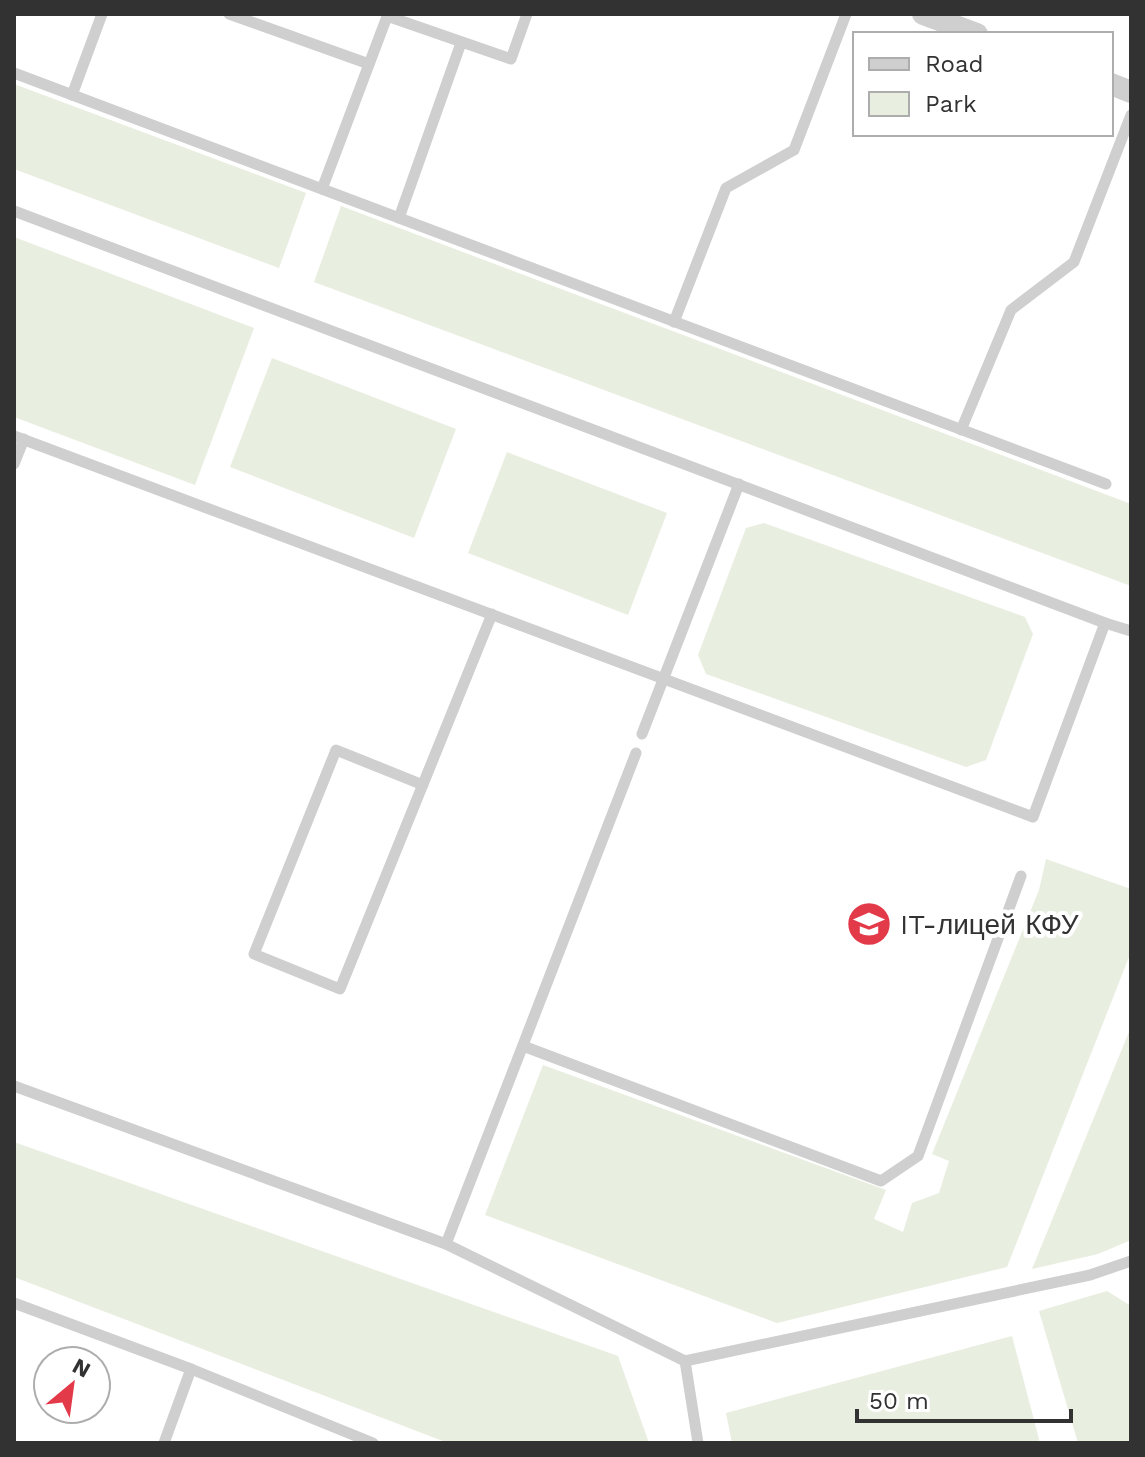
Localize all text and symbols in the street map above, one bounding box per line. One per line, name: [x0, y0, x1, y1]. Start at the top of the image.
legend: [853, 32, 1113, 136]
text: Road: [925, 50, 984, 78]
text: Park: [925, 90, 977, 118]
school or university icon: IT-лицей КФУ: [845, 900, 893, 948]
place label: IT-лицей КФУ: [900, 908, 1079, 941]
north arrow: [32, 1345, 112, 1425]
text: N: [68, 1353, 95, 1383]
scale bar: [857, 1373, 1071, 1423]
text: 50 m: [869, 1387, 929, 1415]

